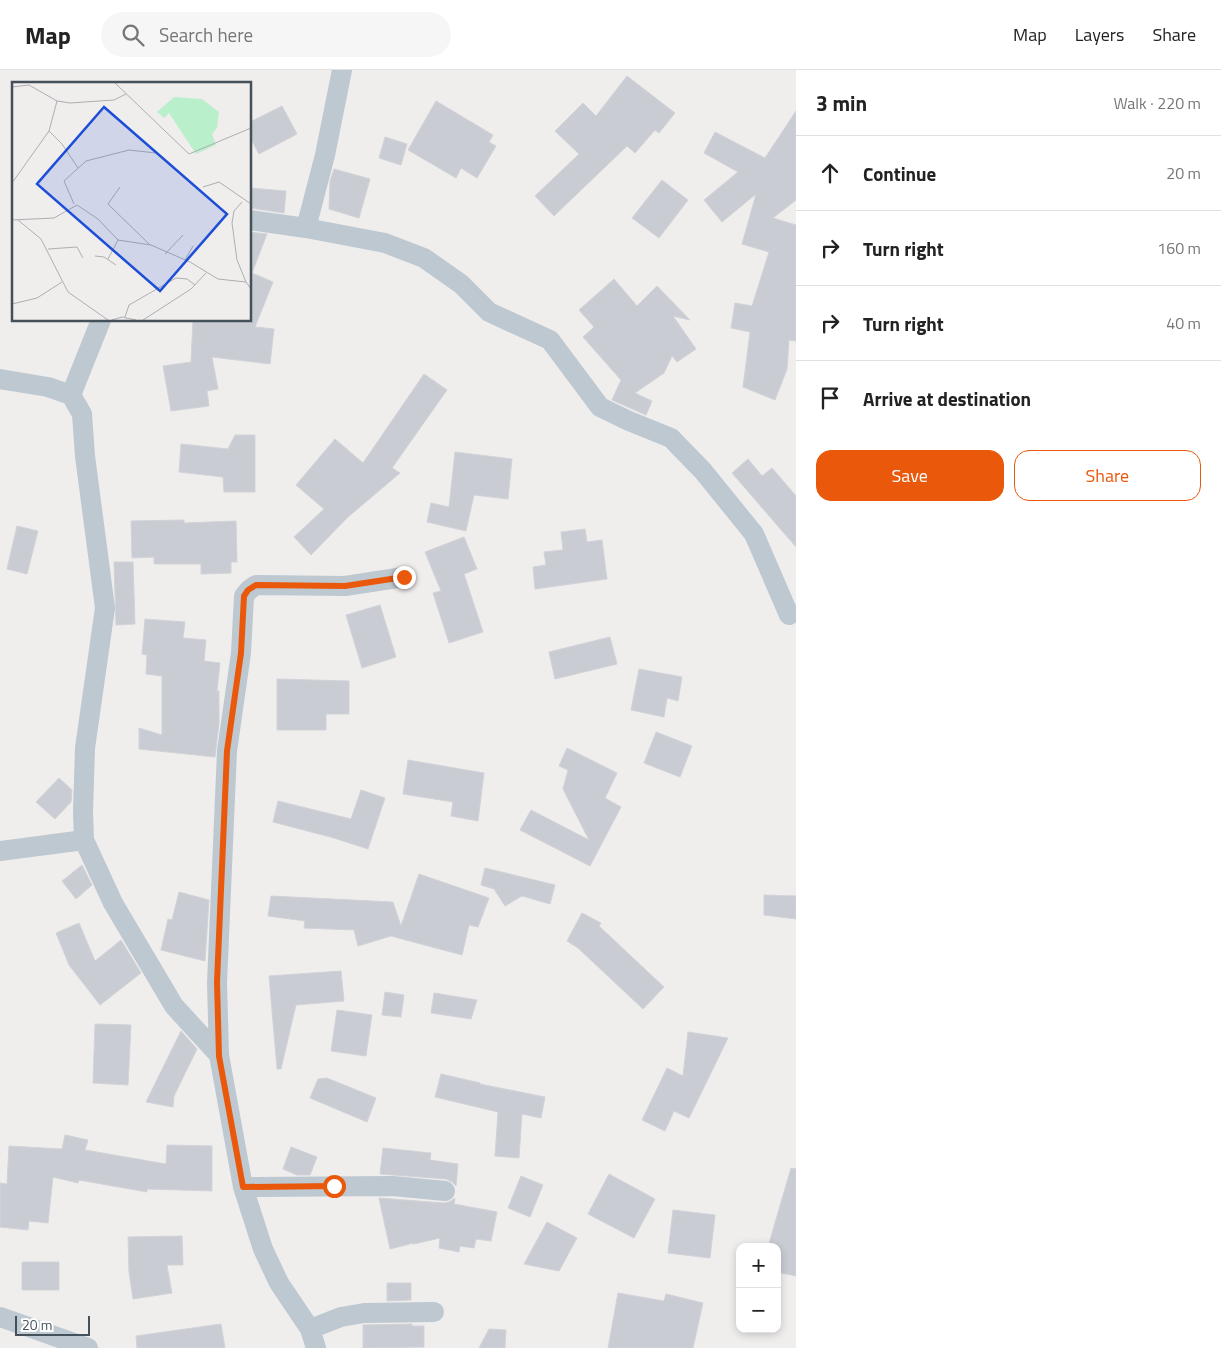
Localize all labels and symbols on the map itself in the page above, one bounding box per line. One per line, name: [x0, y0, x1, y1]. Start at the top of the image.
inset map: [12, 82, 251, 321]
route end: [393, 566, 416, 589]
route start: [323, 1175, 346, 1198]
scale bar: [15, 1313, 90, 1336]

